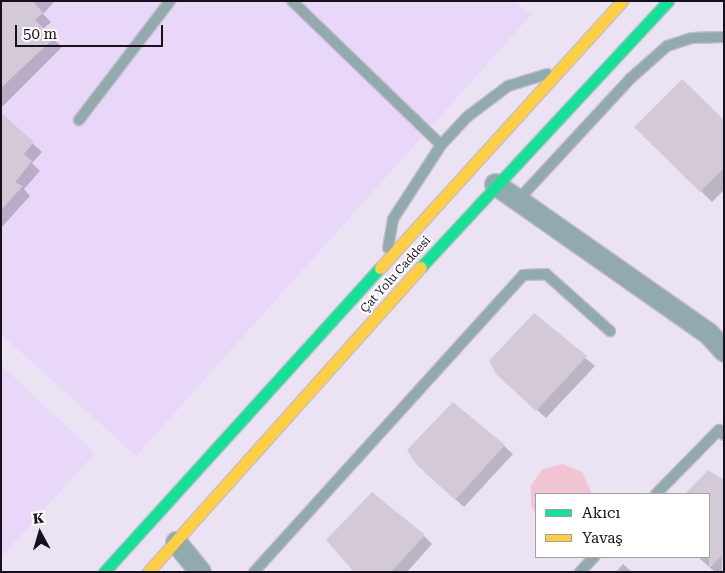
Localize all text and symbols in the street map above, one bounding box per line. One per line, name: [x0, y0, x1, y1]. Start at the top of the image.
scale bar: [18, 15, 165, 47]
text: 50 m: [23, 25, 57, 43]
street label: Çat Yolu Caddesi: [358, 234, 434, 316]
legend: [535, 493, 710, 558]
text: Akıcı: [582, 504, 620, 522]
north arrow: [15, 508, 65, 558]
text: K: [32, 510, 45, 527]
text: Yavaş: [582, 529, 623, 547]

